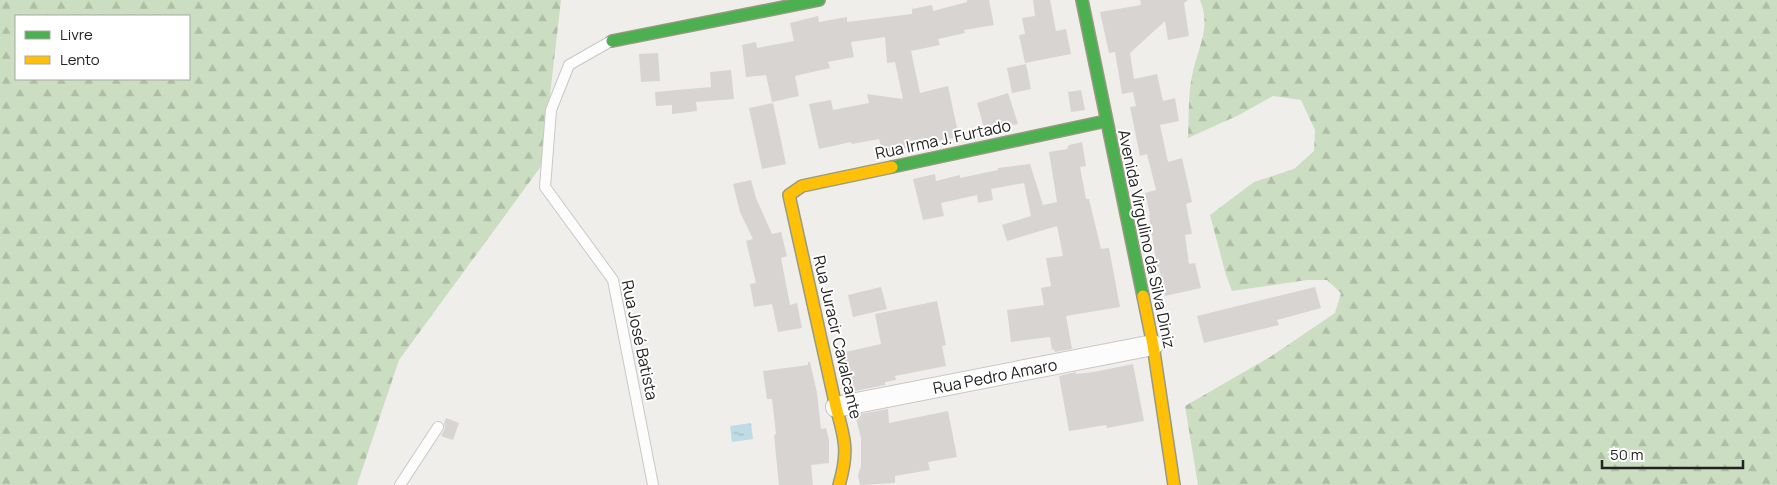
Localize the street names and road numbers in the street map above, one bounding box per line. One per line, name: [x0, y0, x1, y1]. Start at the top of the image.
street label: Rua Irma J. Furtado: [873, 114, 1013, 164]
street label: Avenida Virgulino da Silva Diniz: [1113, 128, 1181, 350]
street label: Rua Juracir Cavalcante: [808, 253, 868, 421]
street label: Rua José Batista: [617, 278, 663, 402]
street label: Rua Pedro Amaro: [931, 353, 1059, 399]

